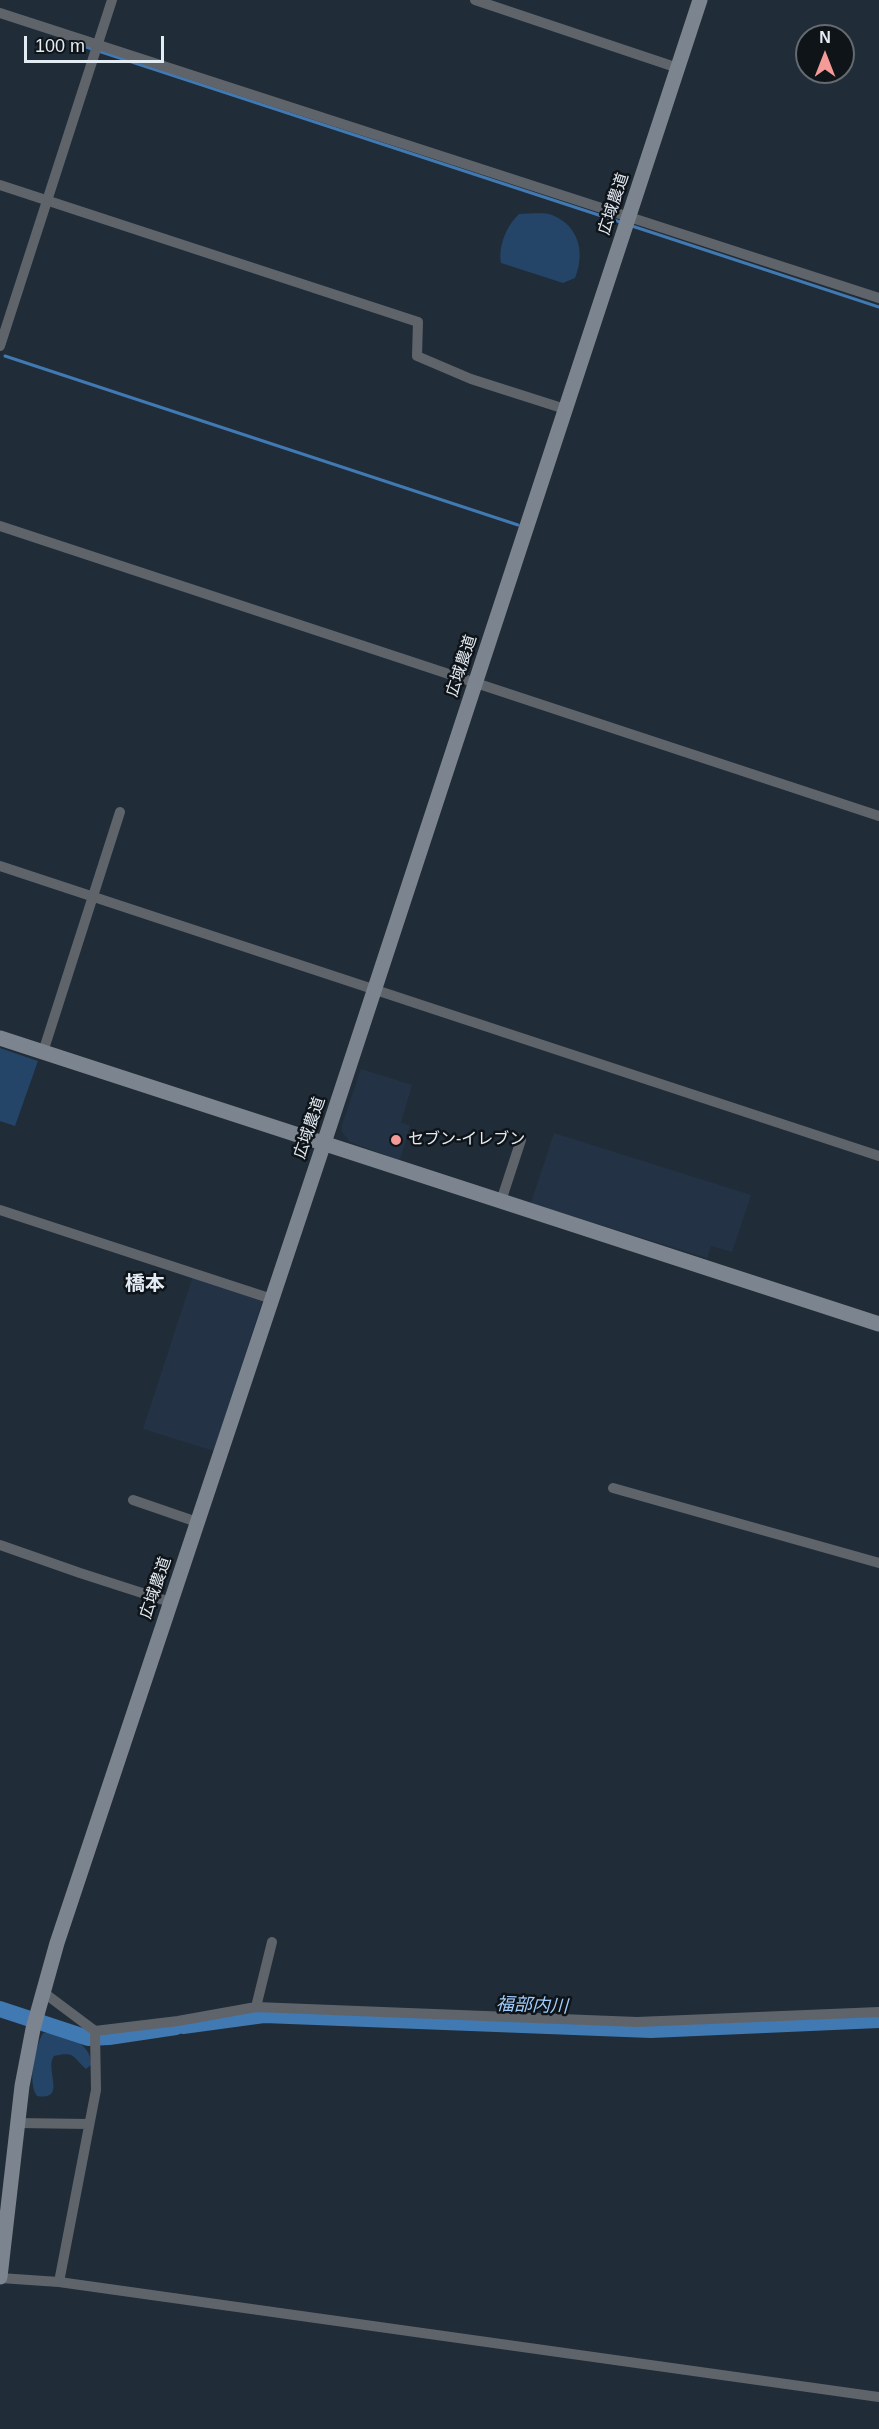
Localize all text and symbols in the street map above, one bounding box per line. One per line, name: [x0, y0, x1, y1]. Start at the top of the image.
scale bar: [27, 24, 166, 62]
north arrow: [795, 24, 855, 84]
text: N: [819, 29, 831, 46]
text: 100 m: [35, 36, 85, 56]
street label: 広域農道: [595, 171, 633, 237]
street label: 広域農道: [443, 633, 481, 699]
street label: 広域農道: [291, 1095, 329, 1161]
place label: セブン-イレブン: [408, 1130, 525, 1150]
marker: セブン-イレブン: [389, 1133, 403, 1147]
district label: 橋本: [125, 1272, 165, 1296]
street label: 広域農道: [137, 1555, 175, 1621]
water label: 福部内川: [496, 1994, 568, 2018]

